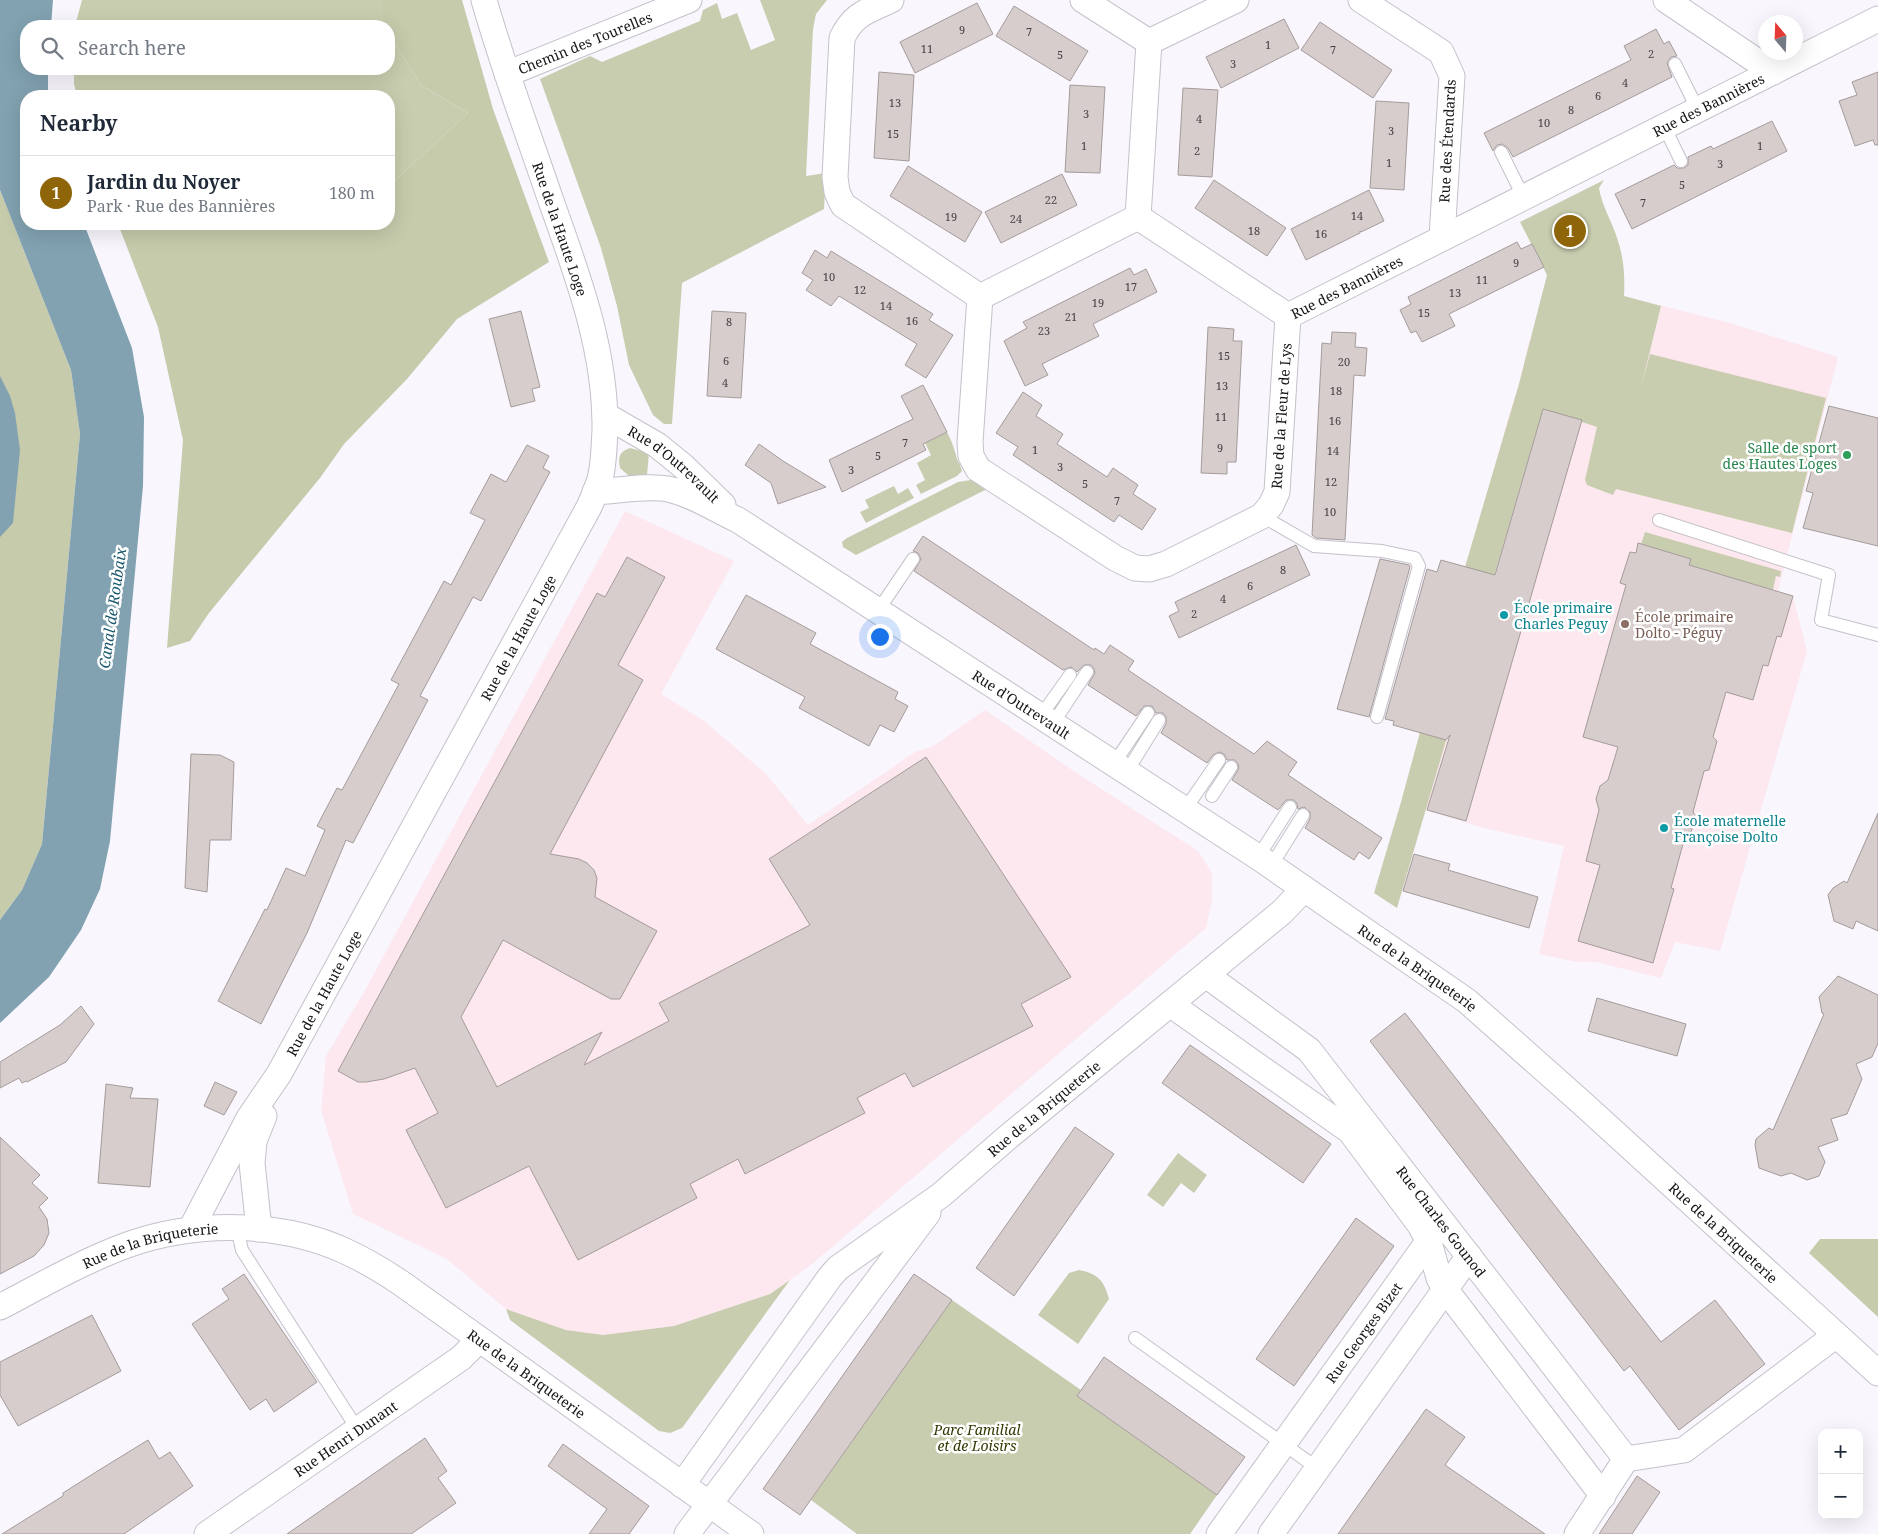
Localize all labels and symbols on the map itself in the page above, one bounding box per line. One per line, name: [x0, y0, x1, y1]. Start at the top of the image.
street label: Chemin des Tourelles: [515, 7, 655, 78]
north arrow: [1758, 15, 1803, 60]
house number: 9: [959, 22, 965, 37]
house number: 7: [1026, 24, 1032, 39]
house number: 1: [1265, 37, 1271, 52]
house number: 11: [921, 41, 933, 56]
house number: 7: [1330, 42, 1336, 57]
house number: 2: [1648, 46, 1654, 61]
house number: 5: [1057, 47, 1063, 62]
house number: 3: [1230, 56, 1236, 71]
street label: Rue des Bannières: [1649, 68, 1767, 141]
house number: 4: [1622, 75, 1628, 90]
street label: Rue des Étendards: [1434, 79, 1460, 203]
house number: 6: [1595, 88, 1601, 103]
house number: 13: [889, 95, 901, 110]
house number: 8: [1568, 102, 1574, 117]
house number: 3: [1083, 106, 1089, 121]
house number: 4: [1196, 111, 1202, 126]
house number: 10: [1538, 115, 1550, 130]
house number: 3: [1388, 123, 1394, 138]
house number: 15: [887, 126, 899, 141]
house number: 1: [1081, 138, 1087, 153]
house number: 1: [1757, 138, 1763, 153]
house number: 2: [1194, 143, 1200, 158]
house number: 1: [1386, 155, 1392, 170]
house number: 3: [1717, 156, 1723, 171]
street label: Rue de la Haute Loge: [528, 159, 592, 299]
house number: 5: [1679, 177, 1685, 192]
house number: 22: [1045, 192, 1057, 207]
house number: 7: [1640, 195, 1646, 210]
house number: 14: [1351, 208, 1363, 223]
house number: 19: [945, 209, 957, 224]
house number: 24: [1010, 211, 1022, 226]
pin: 1: [1554, 212, 1586, 250]
house number: 18: [1248, 223, 1260, 238]
house number: 16: [1315, 226, 1327, 241]
street label: Rue des Bannières: [1287, 251, 1405, 323]
house number: 9: [1513, 255, 1519, 270]
house number: 10: [823, 269, 835, 284]
house number: 11: [1476, 272, 1488, 287]
house number: 17: [1125, 279, 1137, 294]
house number: 12: [854, 282, 866, 297]
house number: 13: [1449, 285, 1461, 300]
house number: 19: [1092, 295, 1104, 310]
house number: 14: [880, 298, 892, 313]
house number: 15: [1418, 305, 1430, 320]
house number: 21: [1065, 309, 1077, 324]
house number: 16: [906, 313, 918, 328]
house number: 8: [726, 314, 732, 329]
house number: 23: [1038, 323, 1050, 338]
street label: Rue de la Fleur de Lys: [1266, 342, 1296, 490]
house number: 15: [1218, 348, 1230, 363]
house number: 6: [723, 353, 729, 368]
house number: 20: [1338, 354, 1350, 369]
house number: 4: [722, 375, 728, 390]
house number: 13: [1216, 378, 1228, 393]
house number: 18: [1330, 383, 1342, 398]
house number: 11: [1215, 409, 1227, 424]
house number: 16: [1329, 413, 1341, 428]
street label: Rue d'Outrevault: [625, 421, 724, 507]
house number: 7: [902, 435, 908, 450]
place label: Salle de sport des Hautes Loges: [1723, 438, 1837, 473]
house number: 9: [1217, 440, 1223, 455]
house number: 1: [1032, 442, 1038, 457]
house number: 14: [1327, 443, 1339, 458]
house number: 5: [875, 448, 881, 463]
marker: Salle de sport des Hautes Loges: [1841, 449, 1853, 461]
house number: 3: [1057, 459, 1063, 474]
house number: 3: [848, 462, 854, 477]
house number: 12: [1325, 474, 1337, 489]
house number: 5: [1082, 476, 1088, 491]
house number: 7: [1114, 493, 1120, 508]
house number: 10: [1324, 504, 1336, 519]
water label: Canal de Roubaix: [94, 546, 130, 670]
house number: 8: [1280, 562, 1286, 577]
street label: Rue de la Haute Loge: [476, 571, 560, 704]
house number: 6: [1247, 578, 1253, 593]
house number: 4: [1220, 591, 1226, 606]
place label: École primaire Charles Peguy: [1514, 598, 1613, 633]
house number: 2: [1191, 606, 1197, 621]
place label: École primaire Dolto - Péguy: [1635, 607, 1734, 642]
marker: École primaire Charles Peguy: [1498, 609, 1510, 621]
marker: École primaire Dolto - Péguy: [1619, 618, 1631, 630]
your location: [867, 624, 893, 650]
street label: Rue d'Outrevault: [969, 665, 1074, 743]
place label: École maternelle Françoise Dolto: [1674, 811, 1786, 846]
marker: École maternelle Françoise Dolto: [1658, 822, 1670, 834]
street label: Rue de la Briqueterie: [1355, 919, 1482, 1015]
street label: Rue de la Haute Loge: [281, 927, 365, 1059]
street label: Rue de la Briqueterie: [983, 1056, 1104, 1160]
street label: Rue Charles Gounod: [1393, 1162, 1491, 1281]
street label: Rue de la Briqueterie: [1665, 1178, 1782, 1287]
street label: Rue de la Briqueterie: [79, 1218, 219, 1272]
street label: Rue Georges Bizet: [1321, 1278, 1406, 1386]
street label: Rue de la Briqueterie: [464, 1324, 590, 1422]
street label: Rue Henri Dunant: [290, 1396, 401, 1481]
park label: Parc Familial et de Loisirs: [933, 1420, 1021, 1455]

